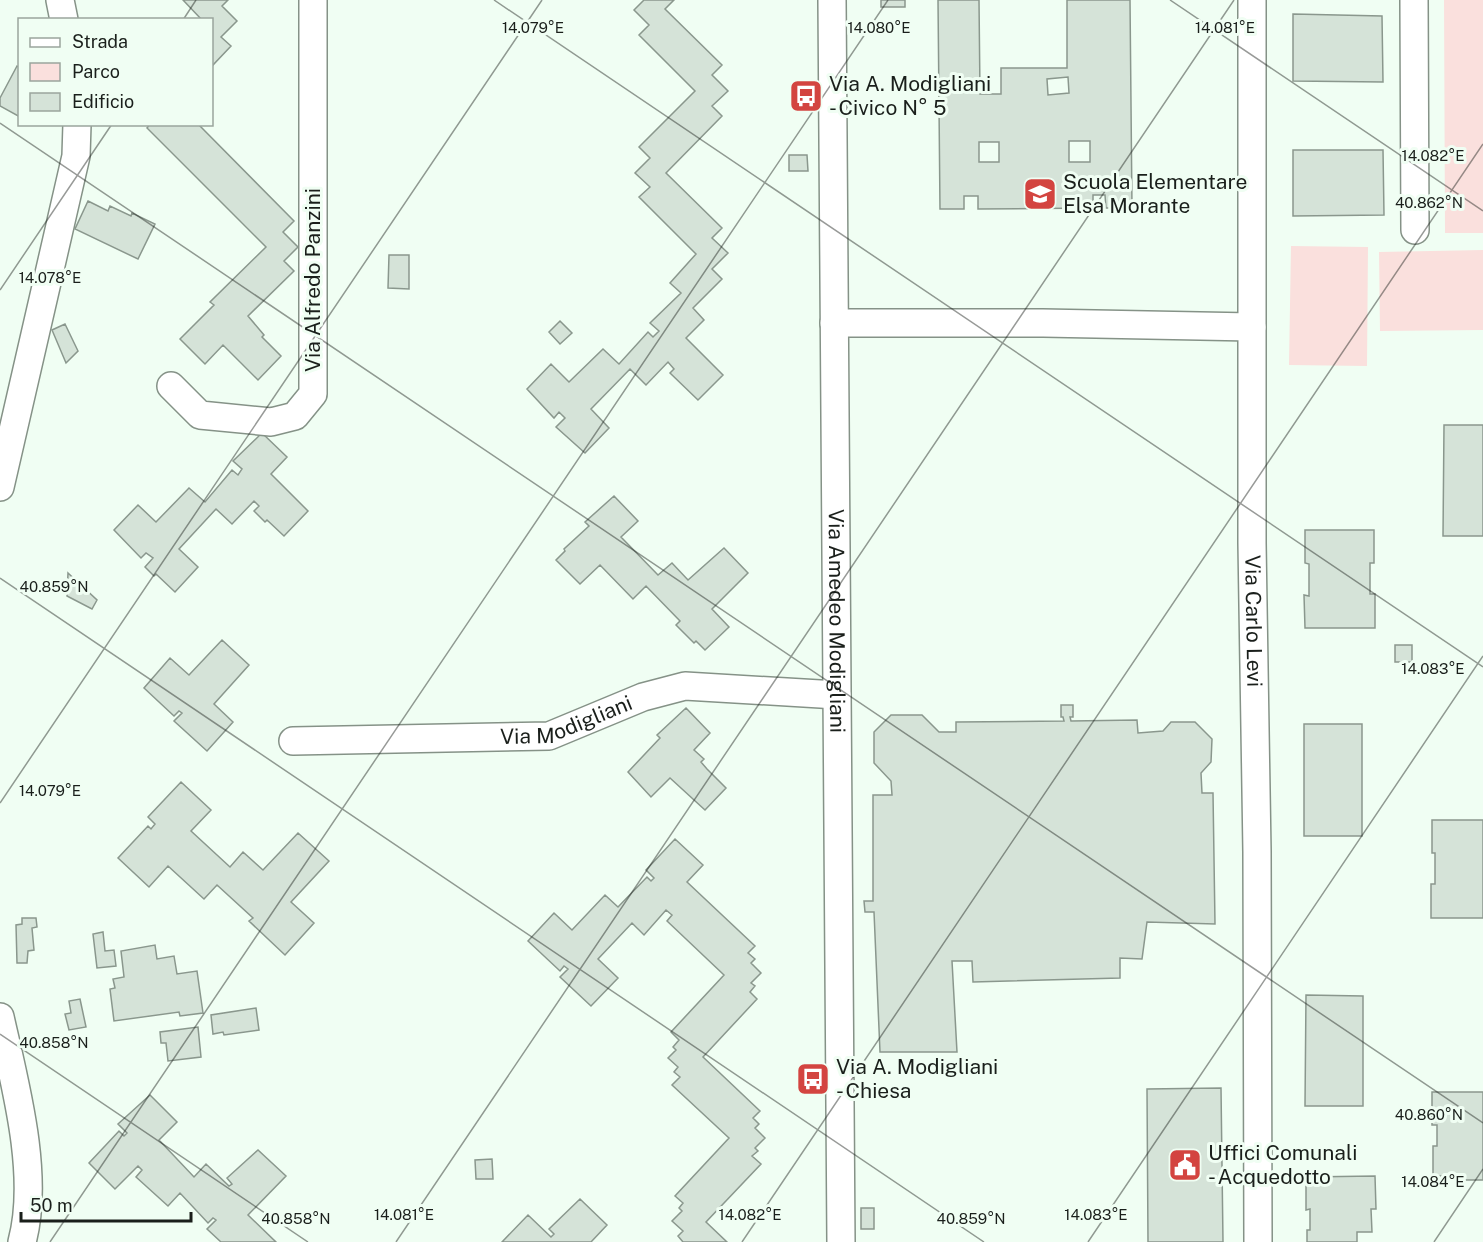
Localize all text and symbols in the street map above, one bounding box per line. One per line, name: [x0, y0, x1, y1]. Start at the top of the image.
legend: [18, 18, 213, 126]
text: 14.079°E: [502, 19, 564, 36]
text: 14.080°E: [847, 19, 911, 36]
text: 14.081°E: [1195, 19, 1255, 36]
text: Strada: [72, 31, 128, 52]
text: Parco: [72, 61, 120, 82]
place label: Via A. Modigliani - Civico N° 5: [829, 71, 991, 120]
bus stop icon: Via A. Modigliani - Civico N° 5: [788, 78, 824, 114]
text: Edificio: [72, 91, 134, 112]
text: 14.082°E: [1402, 147, 1464, 164]
place label: Scuola Elementare Elsa Morante: [1063, 169, 1247, 218]
school or university icon: Scuola Elementare Elsa Morante: [1022, 176, 1058, 212]
street label: Via Alfredo Panzini: [300, 188, 325, 372]
text: 40.862°N: [1395, 194, 1463, 211]
text: 14.078°E: [19, 269, 81, 286]
street label: Via Amedeo Modigliani: [824, 509, 850, 733]
street label: Via Carlo Levi: [1240, 555, 1267, 687]
text: 40.859°N: [20, 578, 88, 595]
text: 14.083°E: [1401, 660, 1465, 677]
street label: Via Modigliani: [500, 690, 636, 749]
text: 14.079°E: [19, 782, 81, 799]
text: 40.858°N: [19, 1034, 89, 1051]
place label: Via A. Modigliani - Chiesa: [836, 1054, 998, 1103]
bus stop icon: Via A. Modigliani - Chiesa: [795, 1061, 831, 1097]
text: 40.860°N: [1395, 1106, 1463, 1123]
place label: Uffici Comunali - Acquedotto: [1208, 1140, 1357, 1189]
public building icon: Uffici Comunali - Acquedotto: [1167, 1147, 1203, 1183]
text: 14.084°E: [1401, 1173, 1465, 1190]
scale bar: [21, 1185, 190, 1223]
text: 50 m: [30, 1195, 73, 1216]
text: 14.081°E: [374, 1206, 434, 1223]
text: 14.082°E: [719, 1206, 781, 1223]
text: 14.083°E: [1064, 1206, 1128, 1223]
text: 40.858°N: [261, 1210, 331, 1227]
text: 40.859°N: [937, 1210, 1005, 1227]

